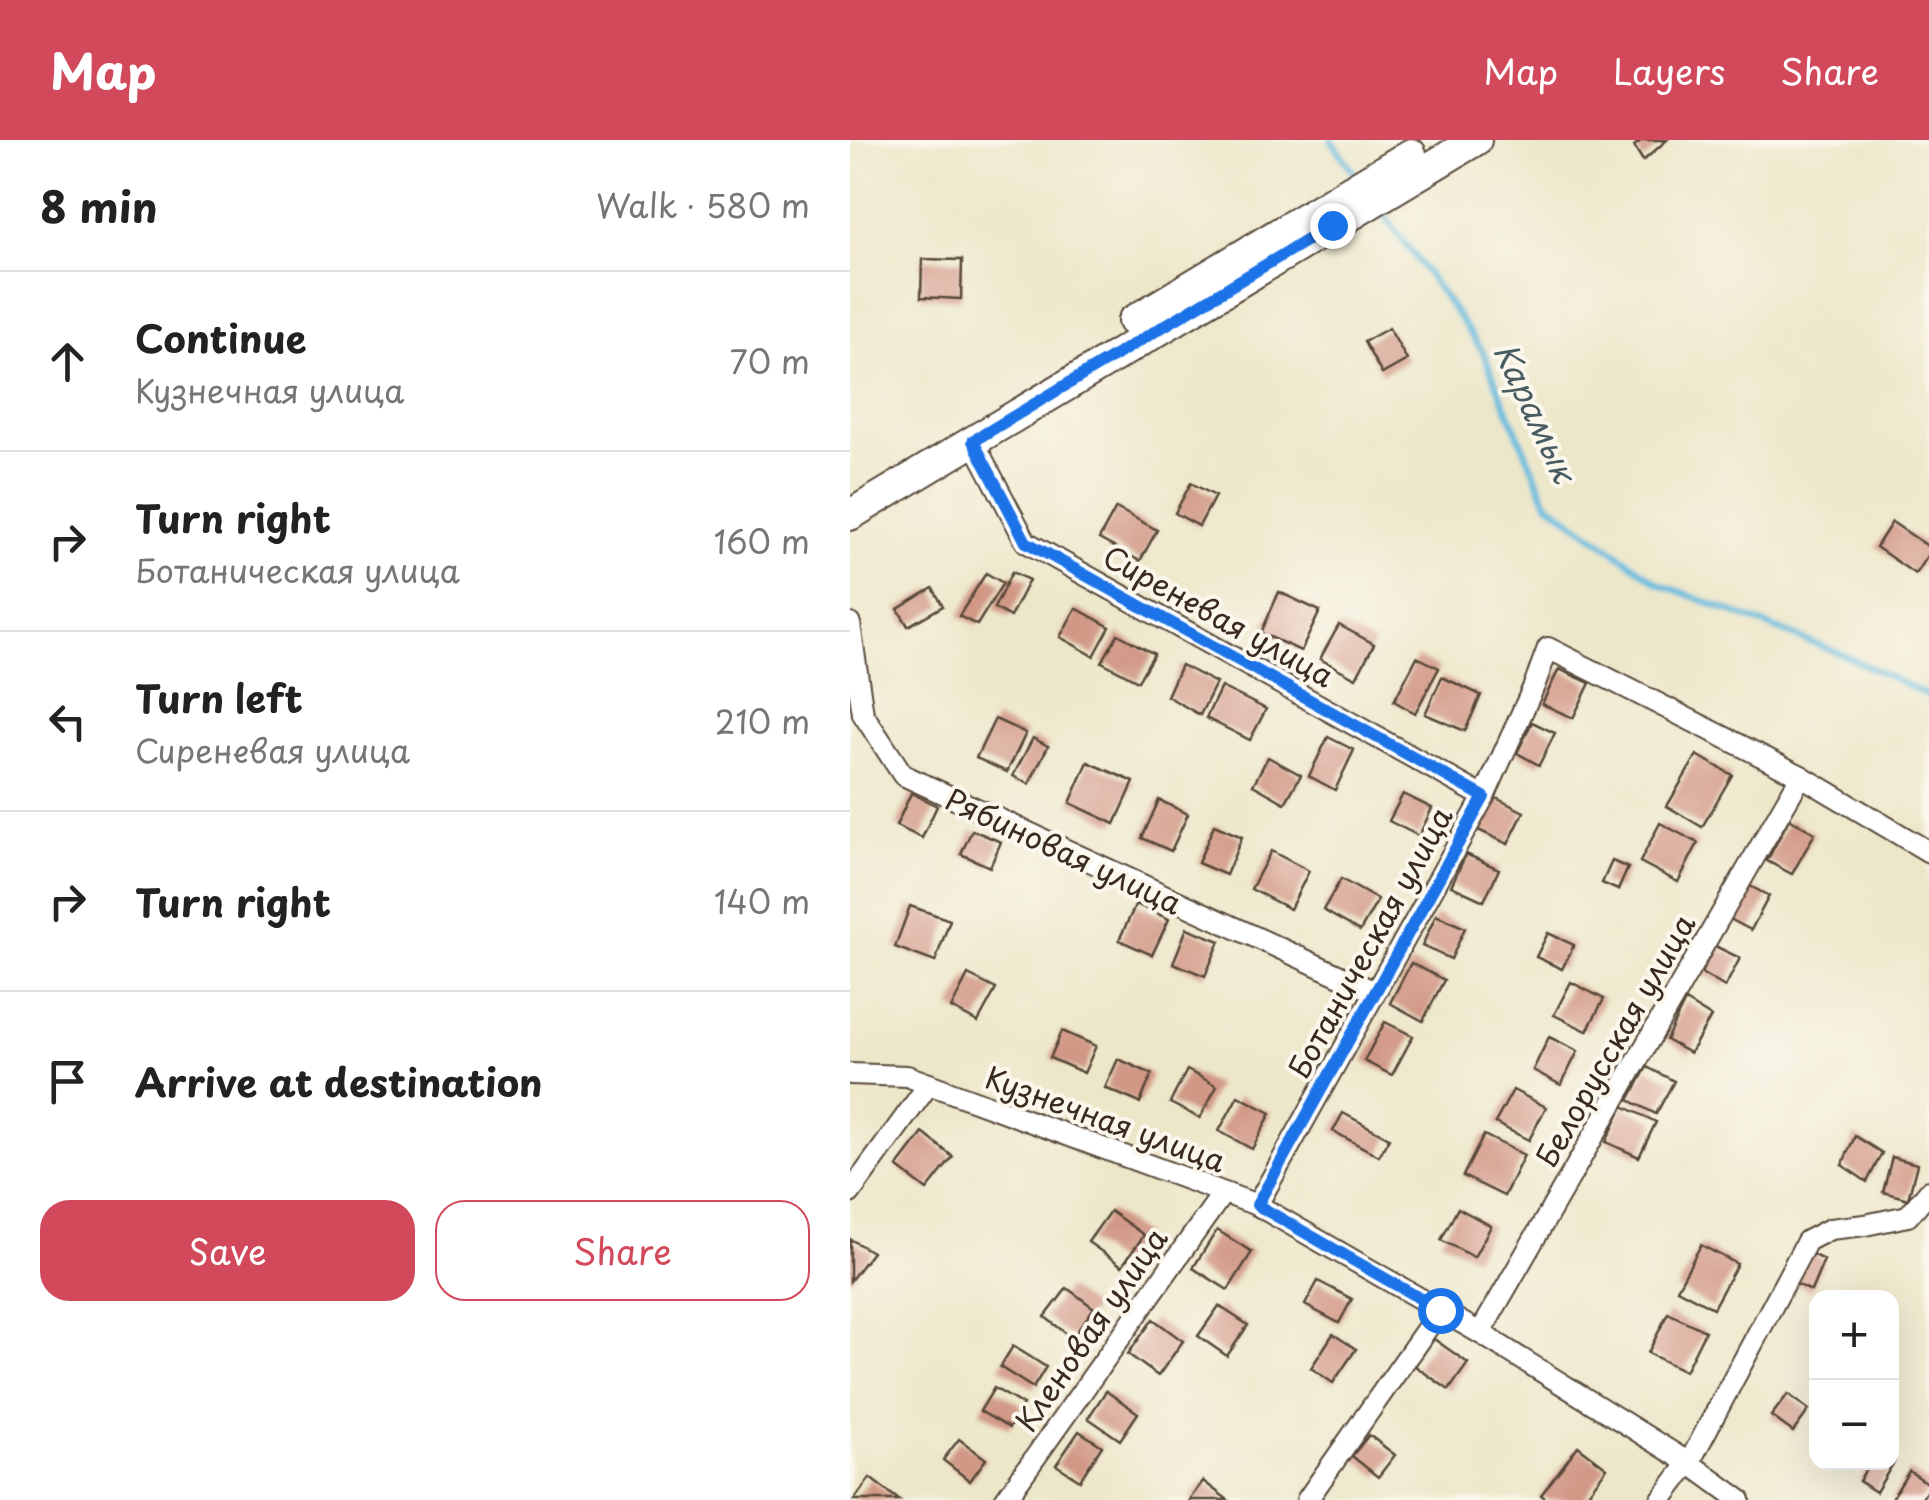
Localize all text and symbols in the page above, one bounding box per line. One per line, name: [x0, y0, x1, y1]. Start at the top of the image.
text: Map: [50, 34, 156, 106]
text: Map: [1483, 44, 1558, 97]
text: Layers: [1613, 44, 1725, 97]
text: Share: [1780, 44, 1879, 97]
text: 8 min: [40, 174, 158, 237]
text: Walk · 580 m: [596, 181, 810, 229]
route end: [1310, 203, 1356, 249]
text: Continue: [135, 309, 306, 366]
icon: ahead: [40, 334, 95, 389]
water label: Карамык: [1483, 334, 1590, 492]
text: 70 m: [730, 337, 810, 385]
text: Кузнечная улица: [135, 366, 404, 414]
text: Turn right: [135, 489, 331, 546]
icon: right: [40, 514, 95, 569]
text: 160 m: [714, 517, 810, 565]
street label: Сиреневая улица: [1095, 533, 1343, 697]
text: Ботаническая улица: [135, 546, 460, 594]
text: Turn left: [135, 669, 303, 726]
icon: left: [40, 694, 95, 749]
text: 210 m: [715, 697, 810, 745]
text: Сиреневая улица: [135, 726, 410, 774]
street label: Рябиновая улица: [938, 775, 1190, 925]
street label: Ботаническая улица: [1275, 798, 1463, 1086]
text: Turn right: [135, 873, 331, 930]
icon: right: [40, 874, 95, 929]
text: 140 m: [714, 877, 810, 925]
street label: Белорусская улица: [1523, 905, 1705, 1175]
text: Arrive at destination: [135, 1053, 543, 1110]
icon: arrive: [40, 1054, 95, 1109]
street label: Кузнечная улица: [980, 1054, 1232, 1182]
button: Save: [40, 1200, 415, 1301]
button: Share: [435, 1200, 810, 1301]
street label: Кленовая улица: [1003, 1218, 1177, 1440]
route start: [1418, 1288, 1464, 1334]
map controls: [1809, 1290, 1899, 1470]
button: +: [1809, 1290, 1899, 1380]
button: −: [1809, 1380, 1899, 1470]

